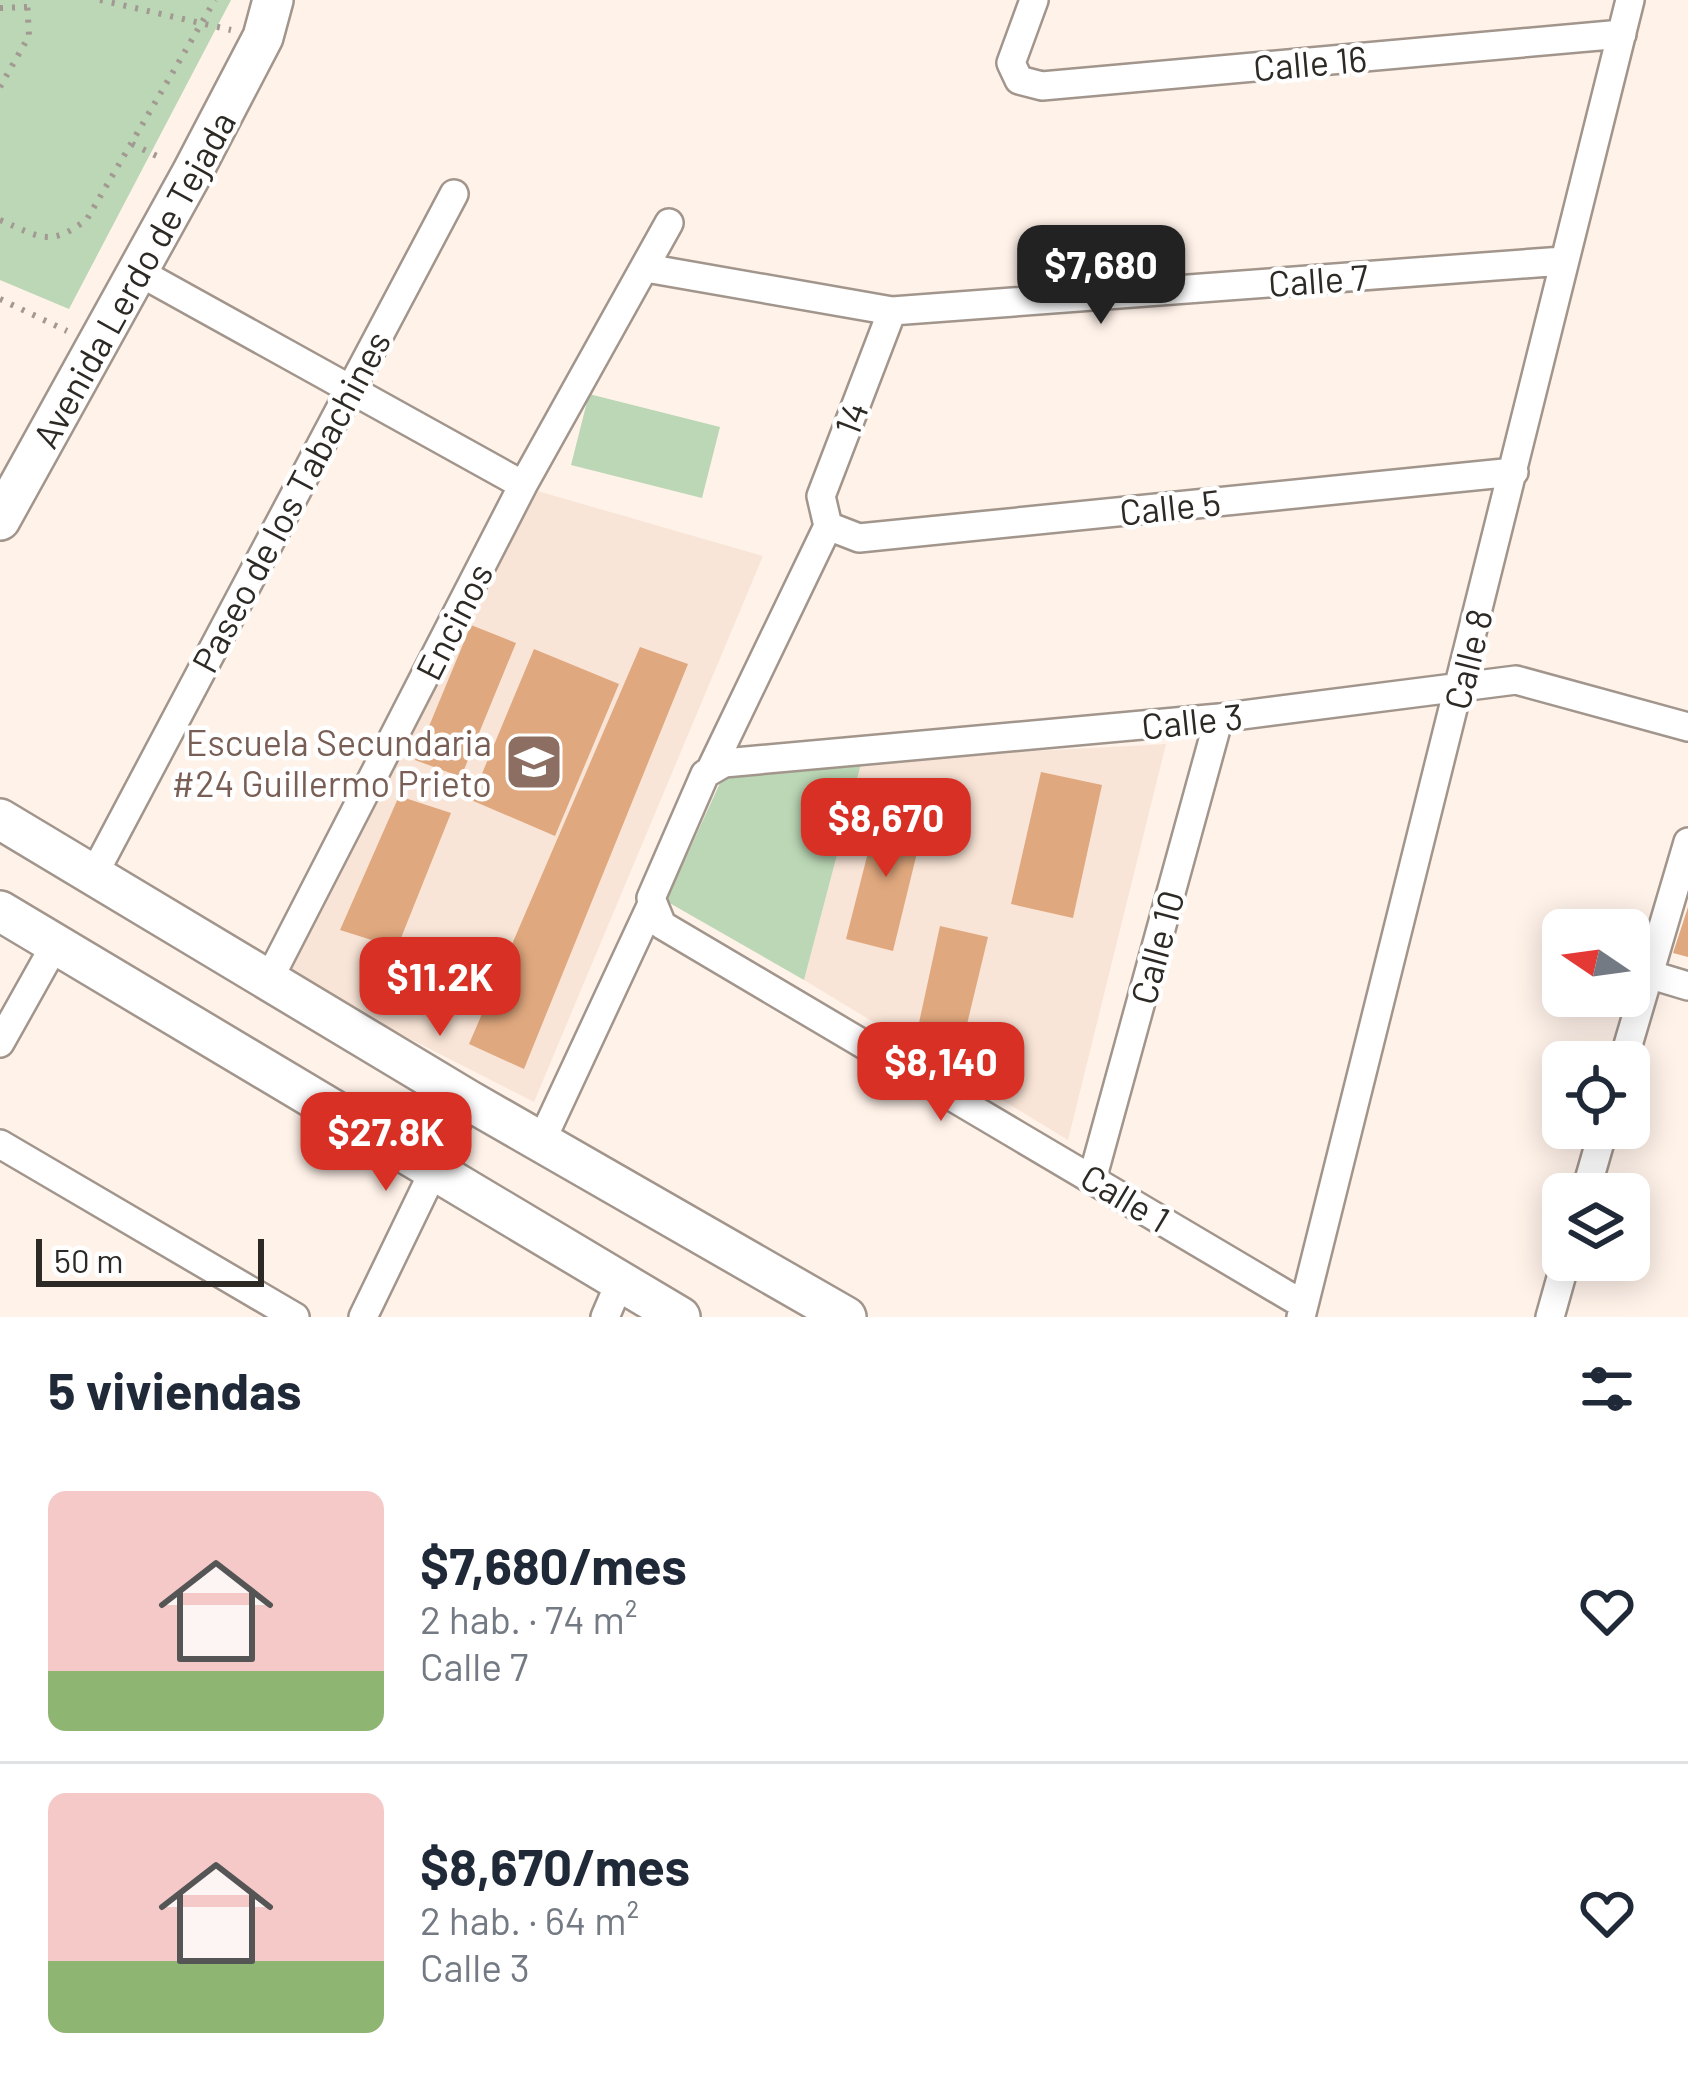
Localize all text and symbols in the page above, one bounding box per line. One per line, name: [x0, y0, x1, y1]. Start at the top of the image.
street label: Calle 16: [1251, 36, 1369, 88]
street label: Avenida Lerdo de Tejada: [23, 103, 243, 455]
pin: $7,680: [1003, 225, 1199, 327]
text: $7,680: [1044, 240, 1158, 287]
street label: Calle 7: [1267, 254, 1369, 304]
street label: Paseo de los Tabachines: [182, 323, 398, 679]
street label: 14: [824, 395, 876, 441]
street label: Calle 5: [1117, 479, 1223, 533]
street label: Encinos: [405, 556, 501, 686]
street label: Calle 8: [1434, 604, 1500, 714]
street label: Calle 3: [1139, 693, 1245, 747]
place label: Escuela Secundaria #24 Guillermo Prieto: [171, 720, 492, 804]
school or university icon: Escuela Secundaria #24 Guillermo Prieto: [503, 731, 565, 793]
pin: $8,670: [788, 778, 984, 880]
text: $8,670: [828, 793, 944, 840]
street label: Calle 10: [1120, 885, 1192, 1009]
north arrow: [1542, 909, 1650, 1017]
map controls: [1542, 909, 1650, 1281]
pin: $11.2K: [342, 937, 538, 1039]
text: $11.2K: [387, 952, 493, 999]
pin: $8,140: [843, 1022, 1039, 1124]
text: $8,140: [884, 1037, 998, 1084]
button: locate: [1542, 1041, 1650, 1149]
pin: $27.8K: [288, 1092, 484, 1194]
text: $27.8K: [328, 1107, 444, 1154]
street label: Calle 1: [1074, 1154, 1178, 1240]
button: layers: [1542, 1173, 1650, 1281]
scale bar: [36, 1233, 264, 1286]
text: 50 m: [54, 1240, 124, 1280]
icon: filters: [1574, 1356, 1640, 1422]
text: 5 viviendas: [48, 1359, 302, 1420]
text: $7,680/mes: [420, 1534, 687, 1595]
icon: home: [144, 1539, 288, 1683]
icon: heart: [1574, 1578, 1640, 1644]
text: 2 hab. · 74 m²: [420, 1595, 637, 1642]
text: Calle 7: [420, 1642, 528, 1689]
text: $8,670/mes: [420, 1835, 690, 1896]
icon: home: [144, 1841, 288, 1985]
icon: heart: [1574, 1880, 1640, 1946]
text: 2 hab. · 64 m²: [420, 1896, 639, 1943]
text: Calle 3: [420, 1943, 530, 1990]

